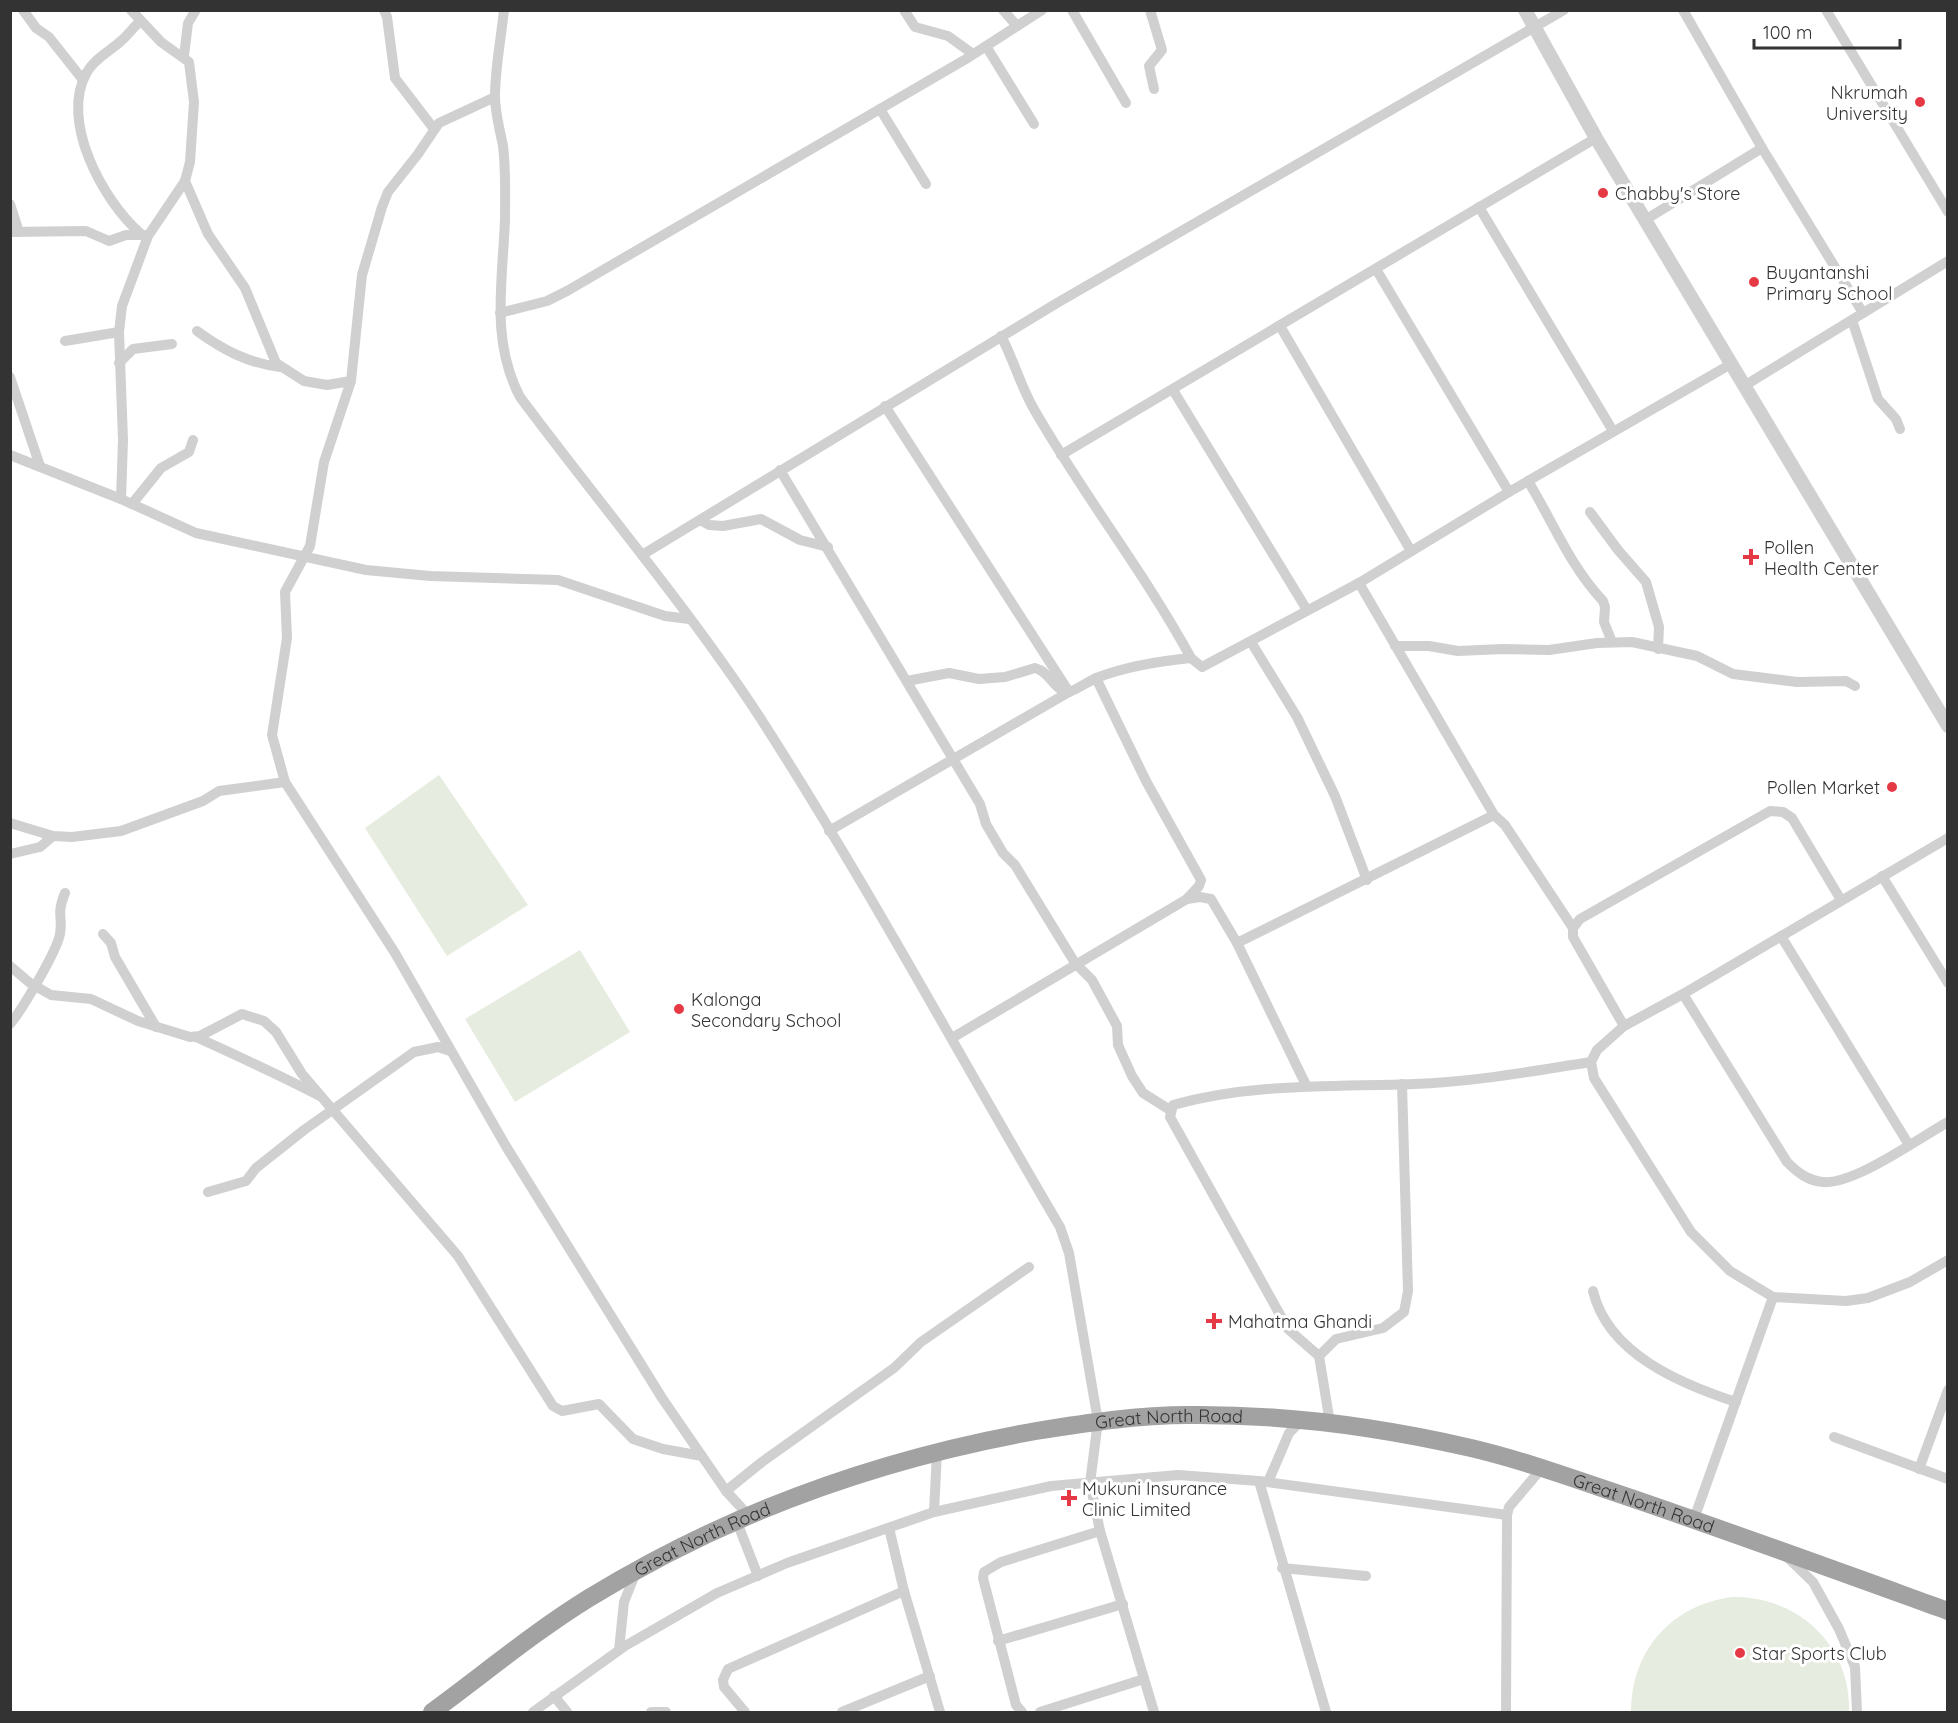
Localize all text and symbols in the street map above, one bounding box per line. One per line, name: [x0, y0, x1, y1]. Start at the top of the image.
scale bar: [1754, 12, 1900, 50]
text: 100 m: [1763, 21, 1812, 44]
place label: Nkrumah University: [1826, 81, 1908, 125]
marker: Nkrumah University: [1913, 95, 1927, 109]
place label: Chabby's Store: [1615, 182, 1740, 205]
marker: Chabby's Store: [1596, 186, 1610, 200]
place label: Buyantanshi Primary School: [1766, 261, 1892, 305]
marker: Buyantanshi Primary School: [1747, 275, 1761, 289]
place label: Pollen Health Center: [1764, 536, 1879, 580]
marker: Pollen Health Center: [1742, 548, 1760, 566]
place label: Pollen Market: [1767, 776, 1880, 799]
marker: Pollen Market: [1885, 780, 1899, 794]
place label: Kalonga Secondary School: [691, 988, 841, 1032]
marker: Kalonga Secondary School: [672, 1002, 686, 1016]
place label: Mahatma Ghandi: [1228, 1310, 1372, 1333]
marker: Mahatma Ghandi: [1205, 1312, 1223, 1330]
street label: Great North Road: [1094, 1403, 1243, 1434]
street label: Great North Road: [1570, 1468, 1718, 1538]
place label: Mukuni Insurance Clinic Limited: [1082, 1477, 1227, 1521]
marker: Mukuni Insurance Clinic Limited: [1060, 1489, 1078, 1507]
street label: Great North Road: [630, 1497, 774, 1581]
place label: Star Sports Club: [1752, 1642, 1887, 1665]
marker: Star Sports Club: [1733, 1646, 1747, 1660]

